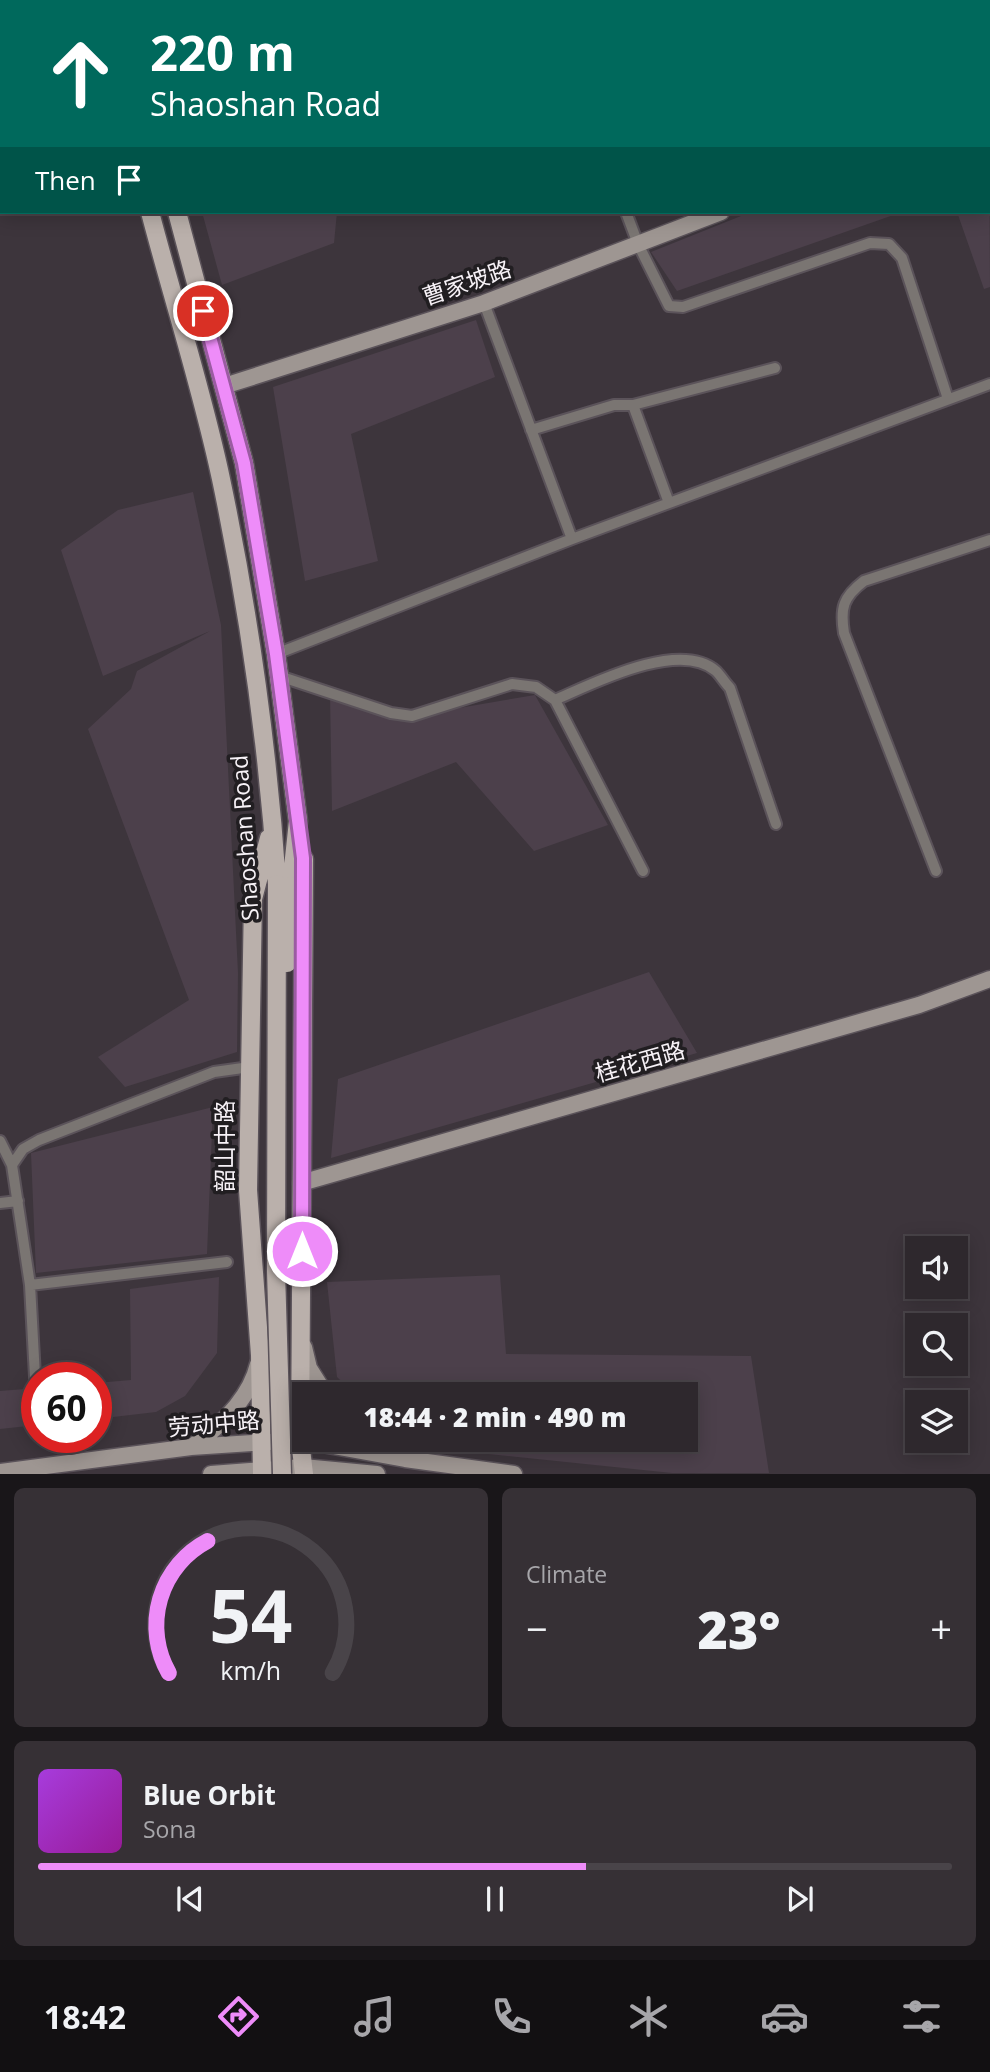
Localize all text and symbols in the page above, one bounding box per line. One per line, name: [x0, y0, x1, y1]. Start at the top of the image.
text: 220 m: [150, 19, 295, 85]
icon: ahead: [35, 28, 126, 119]
text: Shaoshan Road: [150, 82, 381, 125]
icon: arrive: [110, 161, 148, 199]
text: Then: [35, 162, 96, 198]
street label: 曹家坡路: [418, 252, 515, 312]
pin: [173, 281, 233, 341]
icon: arrive: [184, 292, 222, 330]
street label: Shaoshan Road: [222, 754, 266, 922]
street label: 桂花西路: [591, 1033, 688, 1089]
street label: 韶山中路: [208, 1100, 240, 1192]
position arrow: [265, 1214, 339, 1288]
map controls: [905, 1236, 968, 1453]
button: sound: [905, 1236, 968, 1299]
button: search: [905, 1313, 968, 1376]
speed limit sign: 60: [21, 1362, 112, 1453]
button: layers: [905, 1390, 968, 1453]
text: 18:44 · 2 min · 490 m: [364, 1399, 626, 1435]
street label: 劳动中路: [167, 1403, 261, 1443]
text: Climate: [526, 1558, 607, 1590]
text: 54: [209, 1566, 293, 1665]
text: 23°: [698, 1593, 780, 1664]
text: −: [526, 1602, 548, 1654]
text: +: [930, 1602, 952, 1654]
text: km/h: [221, 1653, 281, 1687]
text: Blue Orbit: [143, 1777, 276, 1813]
text: Sona: [143, 1813, 196, 1845]
icon: previous: [171, 1880, 209, 1918]
icon: pause: [476, 1880, 514, 1918]
icon: next: [781, 1880, 819, 1918]
icon: directions: [214, 1992, 263, 2041]
icon: music: [350, 1992, 399, 2041]
icon: phone: [487, 1992, 536, 2041]
icon: climate: [624, 1992, 673, 2041]
icon: car: [760, 1992, 809, 2041]
icon: filters: [897, 1992, 946, 2041]
text: 18:42: [44, 1995, 126, 2038]

